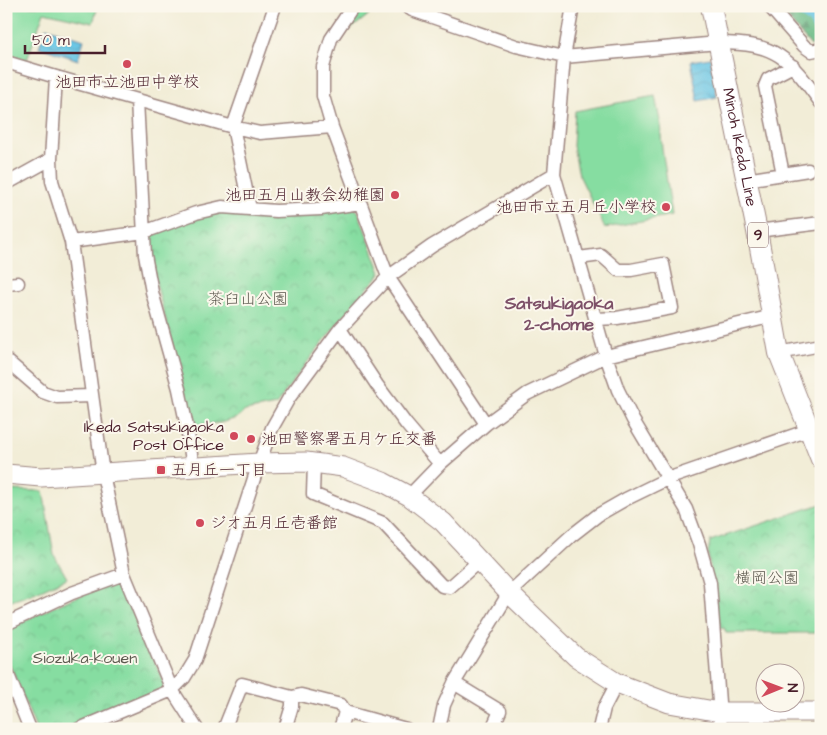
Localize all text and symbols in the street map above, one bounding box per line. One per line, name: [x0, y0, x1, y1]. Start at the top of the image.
scale bar: [25, 22, 105, 54]
text: 50 m: [32, 30, 70, 51]
marker: 池田市立池田中学校: [121, 58, 133, 70]
place label: 池田市立池田中学校: [55, 71, 199, 93]
street label: Minoh Ikeda Line: [717, 86, 763, 209]
place label: 池田五月山教会幼稚園: [225, 184, 385, 206]
marker: 池田五月山教会幼稚園: [389, 189, 401, 201]
place label: 池田市立五月丘小学校: [496, 196, 656, 218]
marker: 池田市立五月丘小学校: [660, 201, 672, 213]
road number: 9: [748, 222, 768, 248]
park label: 茶臼山公園: [208, 288, 288, 310]
district label: Satsukigaoka 2-chome: [504, 291, 614, 337]
place label: Ikeda Satsukigaoka Post Office: [84, 416, 224, 456]
place label: 池田警察署五月ケ丘交番: [261, 428, 437, 450]
marker: Ikeda Satsukigaoka Post Office: [228, 430, 240, 442]
marker: 池田警察署五月ケ丘交番: [245, 433, 257, 445]
place label: 五月丘一丁目: [171, 459, 267, 481]
marker: 五月丘一丁目: [155, 464, 167, 476]
place label: ジオ五月丘壱番館: [210, 512, 338, 534]
marker: ジオ五月丘壱番館: [194, 517, 206, 529]
park label: 横岡公園: [735, 567, 799, 589]
park label: Siozuka-kouen: [33, 647, 137, 669]
north arrow: [754, 662, 804, 712]
text: N: [782, 683, 802, 693]

